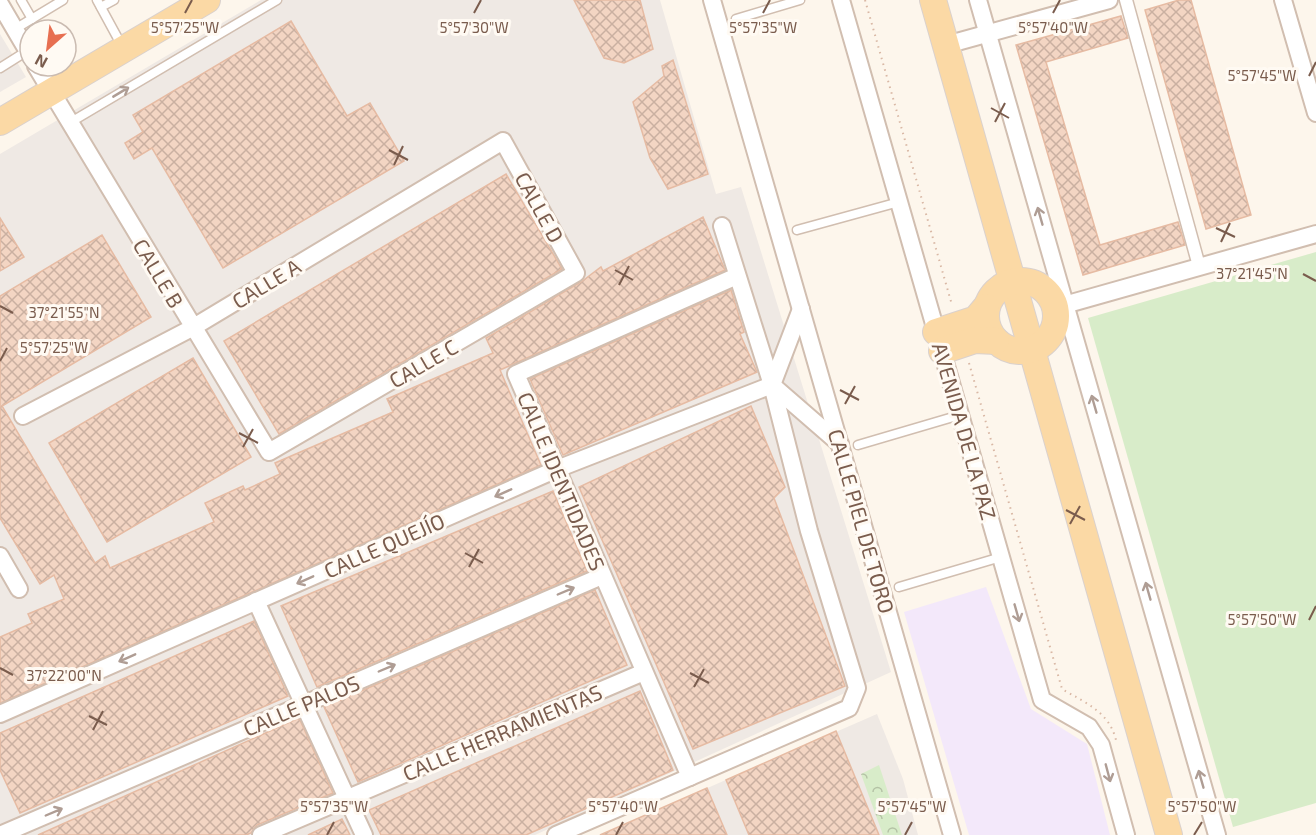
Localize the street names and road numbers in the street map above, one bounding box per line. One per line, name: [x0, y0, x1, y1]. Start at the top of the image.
street label: CALLE D: [510, 167, 570, 247]
street label: CALLE B: [129, 234, 189, 312]
street label: CALLE A: [227, 253, 305, 313]
street label: CALLE C: [384, 333, 462, 393]
street label: AVENIDA DE LA PAZ: [928, 339, 1002, 523]
street label: CALLE IDENTIDADES: [513, 388, 611, 574]
street label: CALLE PIEL DE TORO: [824, 426, 900, 616]
street label: CALLE QUEJÍO: [320, 507, 449, 584]
street label: CALLE PALOS: [239, 669, 363, 741]
street label: CALLE HERRAMIENTAS: [399, 679, 605, 785]

